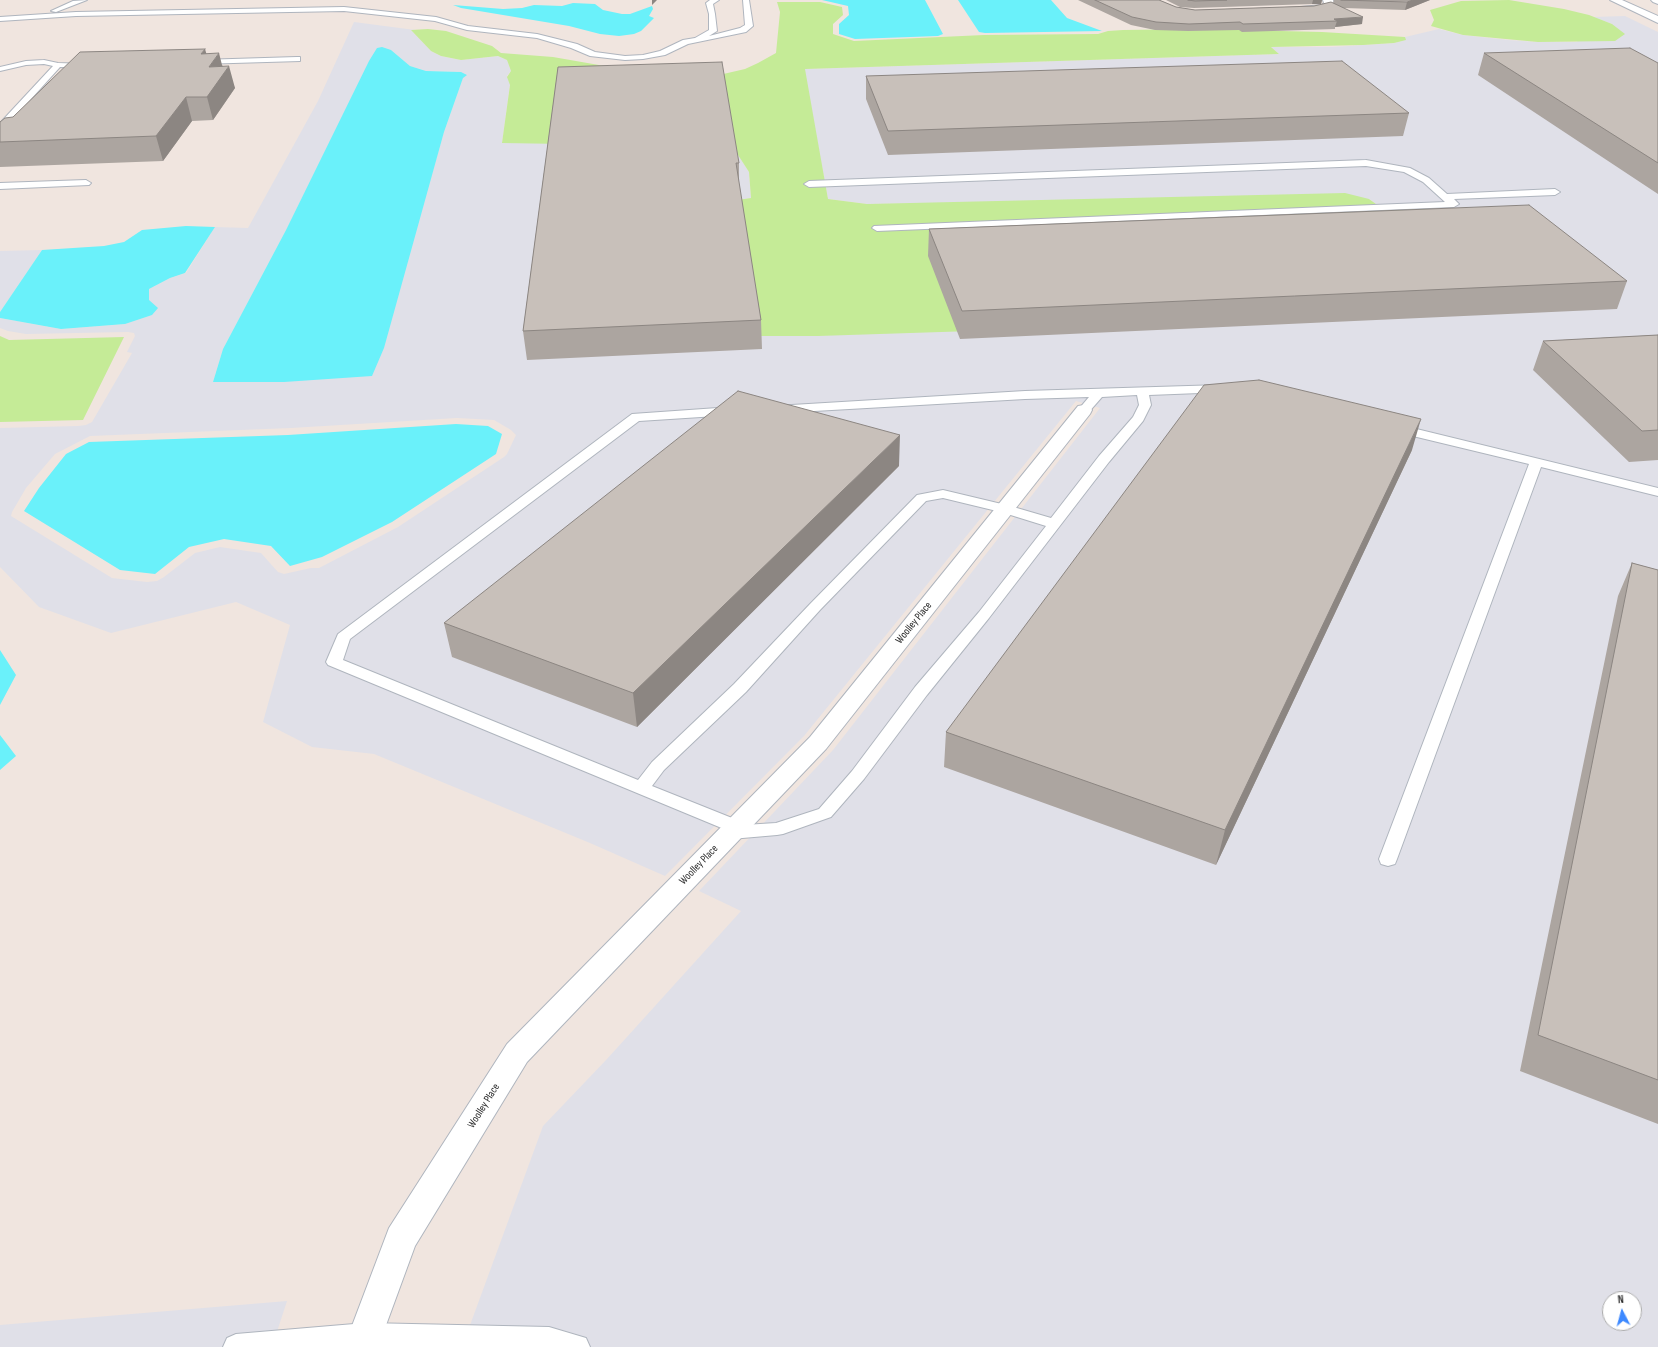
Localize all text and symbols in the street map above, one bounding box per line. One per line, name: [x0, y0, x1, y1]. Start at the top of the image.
street label: Woolley Place: [893, 599, 935, 647]
street label: Woolley Place: [677, 842, 721, 888]
street label: Woolley Place: [465, 1081, 503, 1131]
north arrow: [1602, 1291, 1642, 1331]
text: N: [1617, 1293, 1624, 1306]

